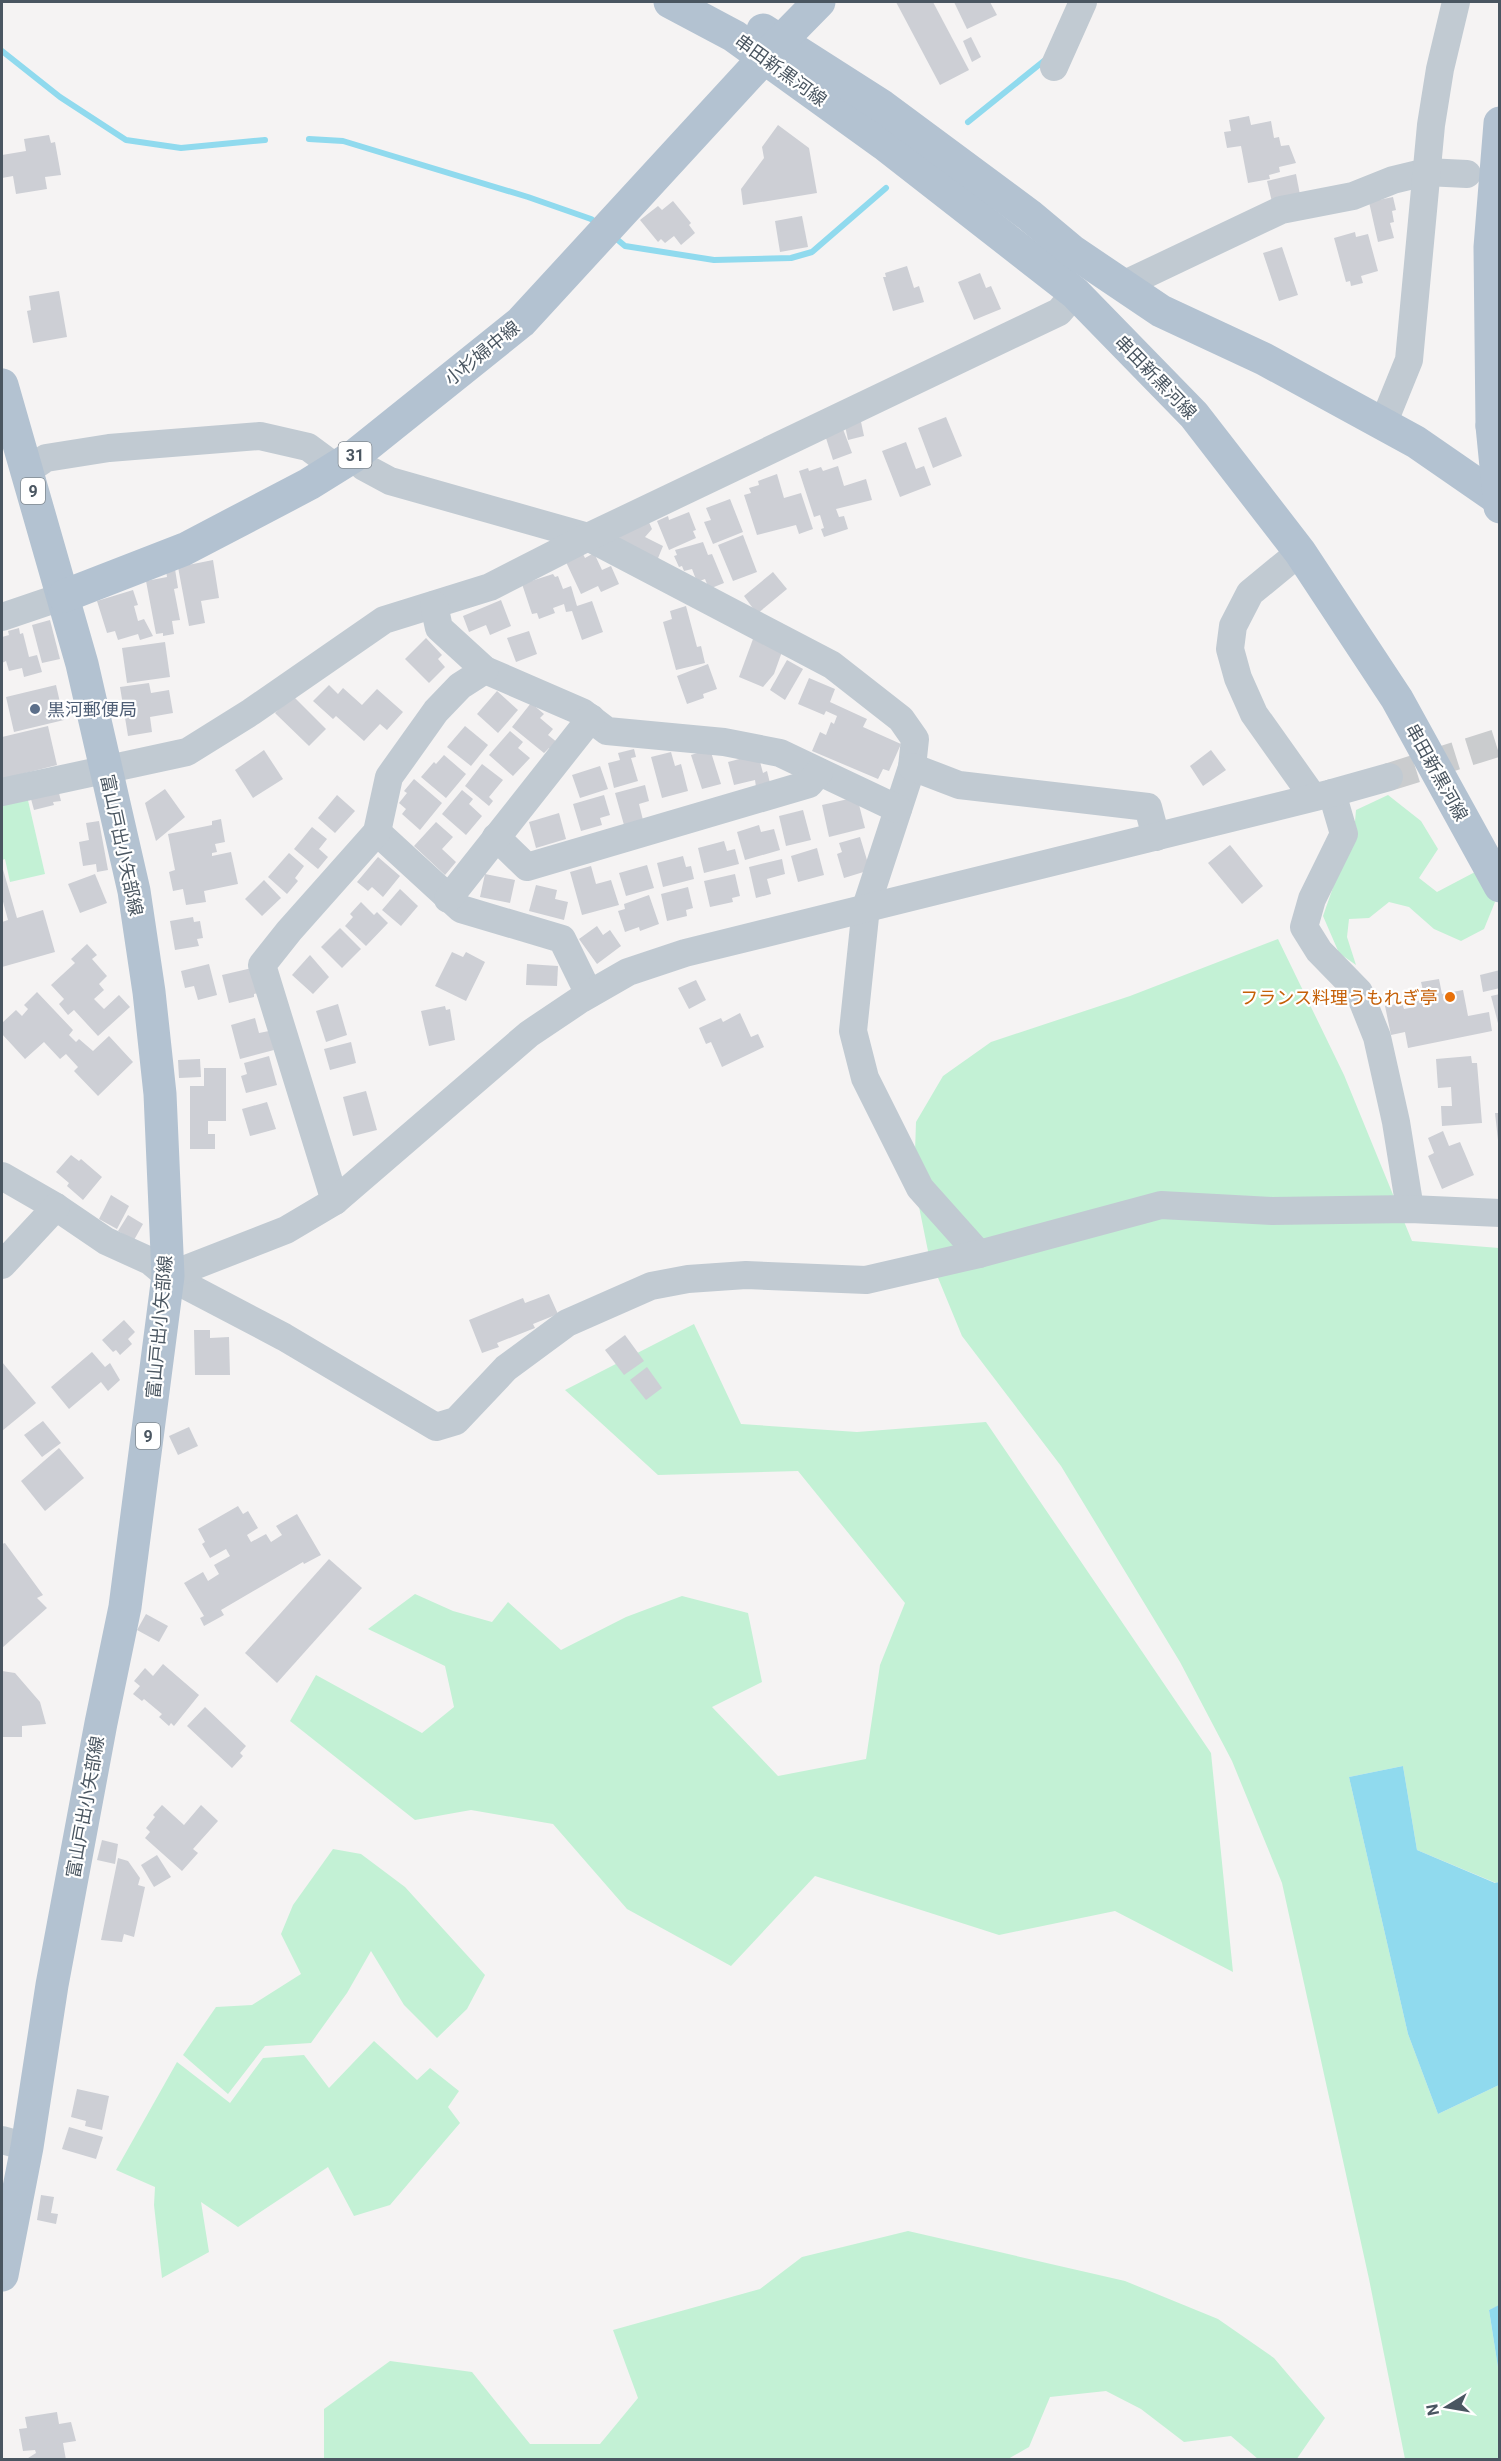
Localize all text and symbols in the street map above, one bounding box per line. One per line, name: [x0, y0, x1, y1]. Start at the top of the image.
street label: 串田新黒河線: [731, 30, 831, 110]
street label: 小杉婦中線: [440, 317, 524, 389]
street label: 串田新黒河線: [1111, 331, 1201, 423]
road number: 31: [338, 442, 372, 468]
road number: 9: [21, 478, 45, 504]
place label: 黒河郵便局: [47, 699, 137, 720]
marker: 黒河郵便局: [28, 702, 42, 716]
street label: 串田新黒河線: [1402, 720, 1472, 824]
street label: 富山戸出小矢部線: [97, 772, 147, 918]
place label: フランス料理うもれぎ亭: [1240, 987, 1438, 1008]
marker: フランス料理うもれぎ亭: [1443, 990, 1457, 1004]
street label: 富山戸出小矢部線: [142, 1254, 176, 1400]
road number: 9: [136, 1423, 160, 1449]
street label: 富山戸出小矢部線: [62, 1734, 108, 1880]
north arrow: [1417, 2377, 1477, 2437]
text: N: [1422, 2402, 1443, 2417]

